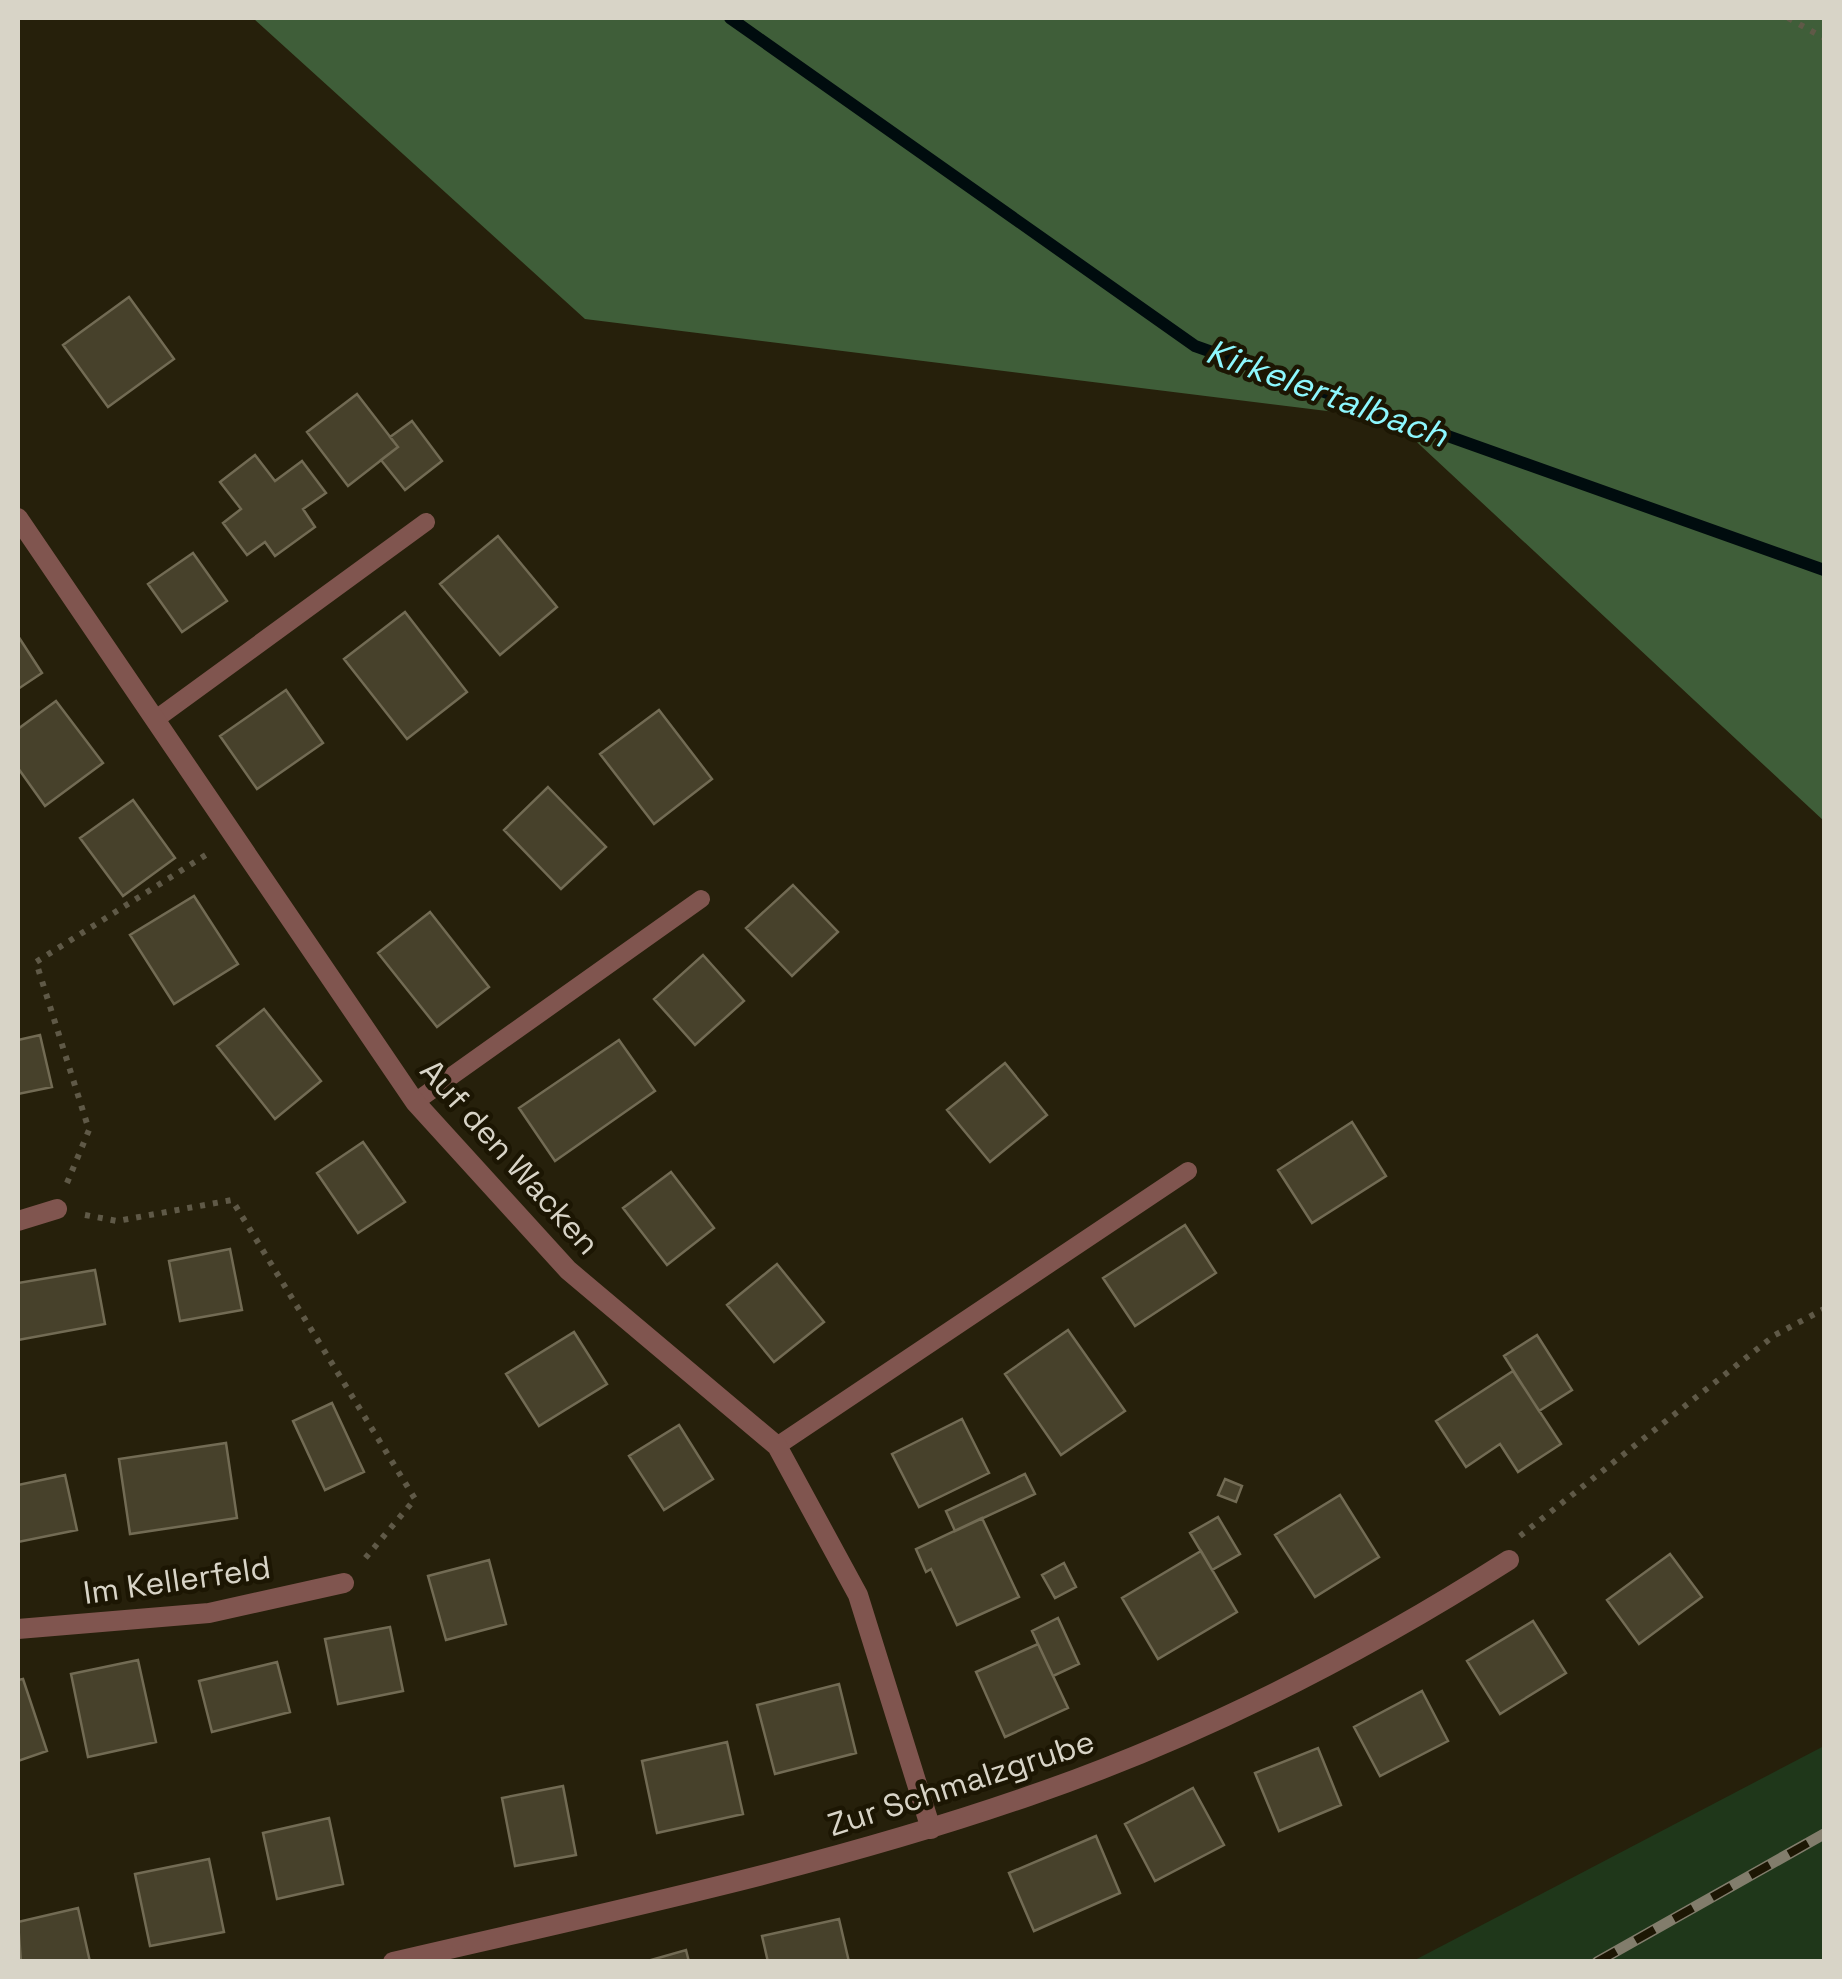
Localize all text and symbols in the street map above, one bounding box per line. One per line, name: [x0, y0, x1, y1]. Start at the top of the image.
water label: Kirkelertalbach: [1200, 329, 1454, 457]
street label: Auf den Wacken: [412, 1051, 608, 1263]
street label: Im Kellerfeld: [81, 1547, 273, 1613]
street label: Zur Schmalzgrube: [823, 1721, 1099, 1845]

